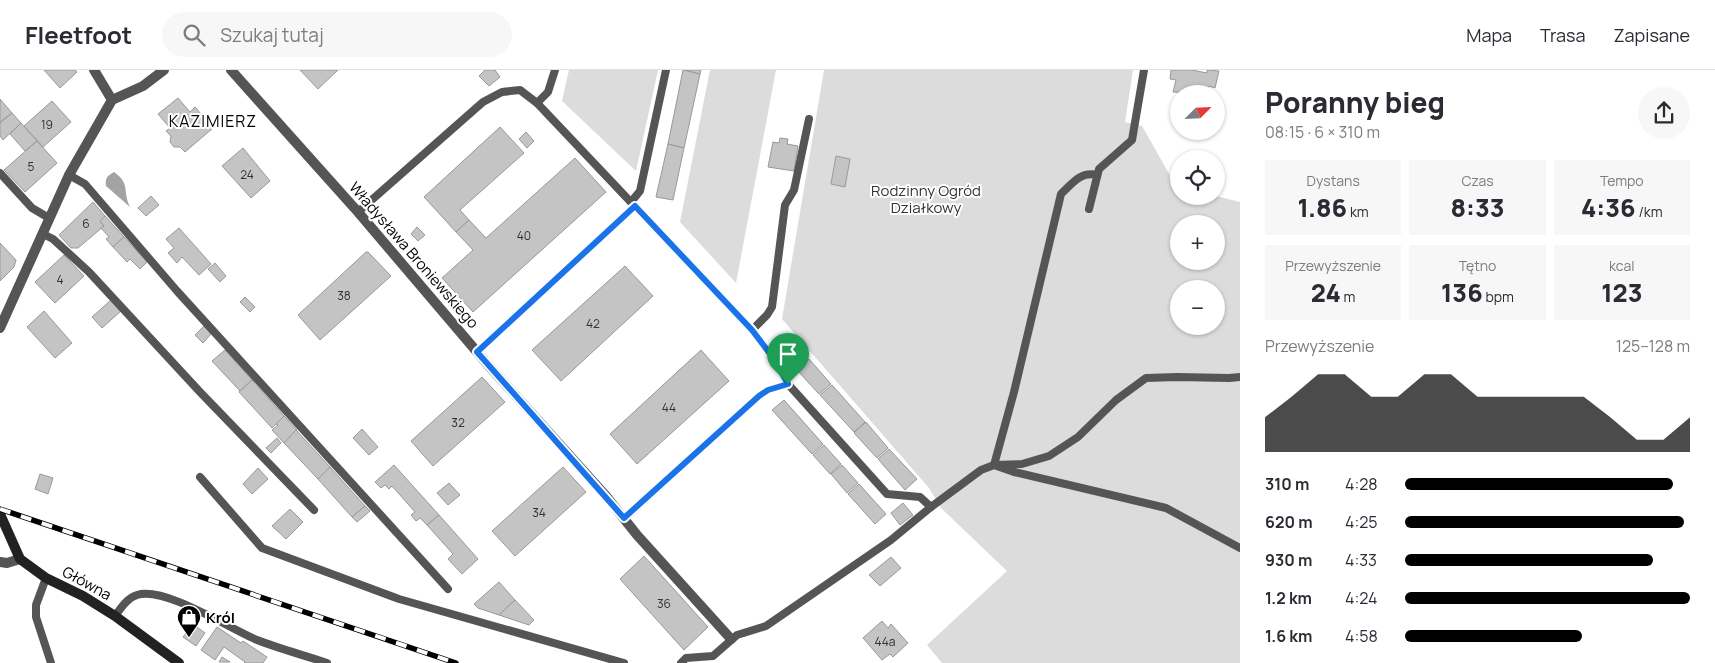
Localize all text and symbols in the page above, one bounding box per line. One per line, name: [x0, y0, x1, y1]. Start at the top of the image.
search box: [162, 12, 512, 57]
text: Fleetfoot: [25, 18, 132, 51]
icon: search: [180, 21, 208, 49]
text: Szukaj tutaj: [220, 22, 324, 48]
text: Mapa: [1466, 23, 1512, 47]
text: Trasa: [1540, 23, 1585, 47]
text: Zapisane: [1613, 23, 1690, 47]
text: Poranny bieg: [1265, 83, 1445, 121]
north arrow: [1170, 85, 1225, 140]
map controls: [1170, 85, 1225, 335]
button: share: [1638, 87, 1690, 139]
district label: KAZIMIERZ: [169, 110, 257, 132]
house number: 19: [41, 116, 53, 133]
text: 08:15 · 6 × 310 m: [1265, 121, 1380, 143]
button: locate: [1170, 150, 1225, 205]
house number: 5: [28, 158, 35, 175]
house number: 24: [240, 166, 254, 183]
text: Dystans: [1307, 171, 1360, 190]
text: Czas: [1461, 171, 1494, 190]
text: Tempo: [1600, 171, 1644, 190]
street label: Władysława Broniewskiego: [344, 177, 484, 333]
park label: Rodzinny Ogród Działkowy: [871, 180, 981, 218]
text: 1.86: [1298, 190, 1347, 225]
text: 8:33: [1450, 190, 1505, 225]
text: 4:36: [1581, 190, 1636, 225]
text: km: [1347, 202, 1369, 221]
text: /km: [1636, 202, 1663, 221]
house number: 6: [82, 215, 90, 232]
button: +: [1170, 215, 1225, 270]
house number: 40: [517, 227, 531, 244]
text: Przewyższenie: [1285, 256, 1381, 275]
text: Tętno: [1459, 256, 1496, 275]
text: kcal: [1609, 256, 1635, 275]
house number: 4: [56, 271, 64, 288]
text: 24: [1311, 275, 1341, 310]
text: 136: [1441, 275, 1483, 310]
text: 123: [1601, 275, 1642, 310]
button: −: [1170, 280, 1225, 335]
house number: 38: [337, 287, 351, 304]
text: m: [1341, 287, 1356, 306]
text: bpm: [1483, 287, 1514, 306]
house number: 42: [586, 315, 600, 332]
pin: [767, 333, 809, 384]
text: Przewyższenie: [1265, 335, 1374, 357]
text: 125–128 m: [1616, 335, 1690, 357]
icon: arrive: [774, 340, 802, 368]
house number: 44: [662, 399, 676, 416]
house number: 32: [451, 414, 465, 431]
text: 310 m: [1265, 473, 1309, 495]
text: 4:28: [1345, 473, 1378, 495]
house number: 34: [532, 504, 546, 521]
text: 620 m: [1265, 511, 1313, 533]
text: 4:25: [1345, 511, 1378, 533]
text: 930 m: [1265, 549, 1312, 571]
text: 4:33: [1345, 549, 1377, 571]
street label: Główna: [59, 561, 115, 605]
text: 1.2 km: [1265, 587, 1312, 609]
text: 4:24: [1345, 587, 1377, 609]
house number: 36: [657, 595, 671, 612]
shop icon: Król: [176, 604, 202, 638]
place label: Król: [206, 607, 235, 628]
text: 1.6 km: [1265, 625, 1312, 647]
text: 4:58: [1345, 625, 1378, 647]
house number: 44a: [875, 633, 895, 650]

